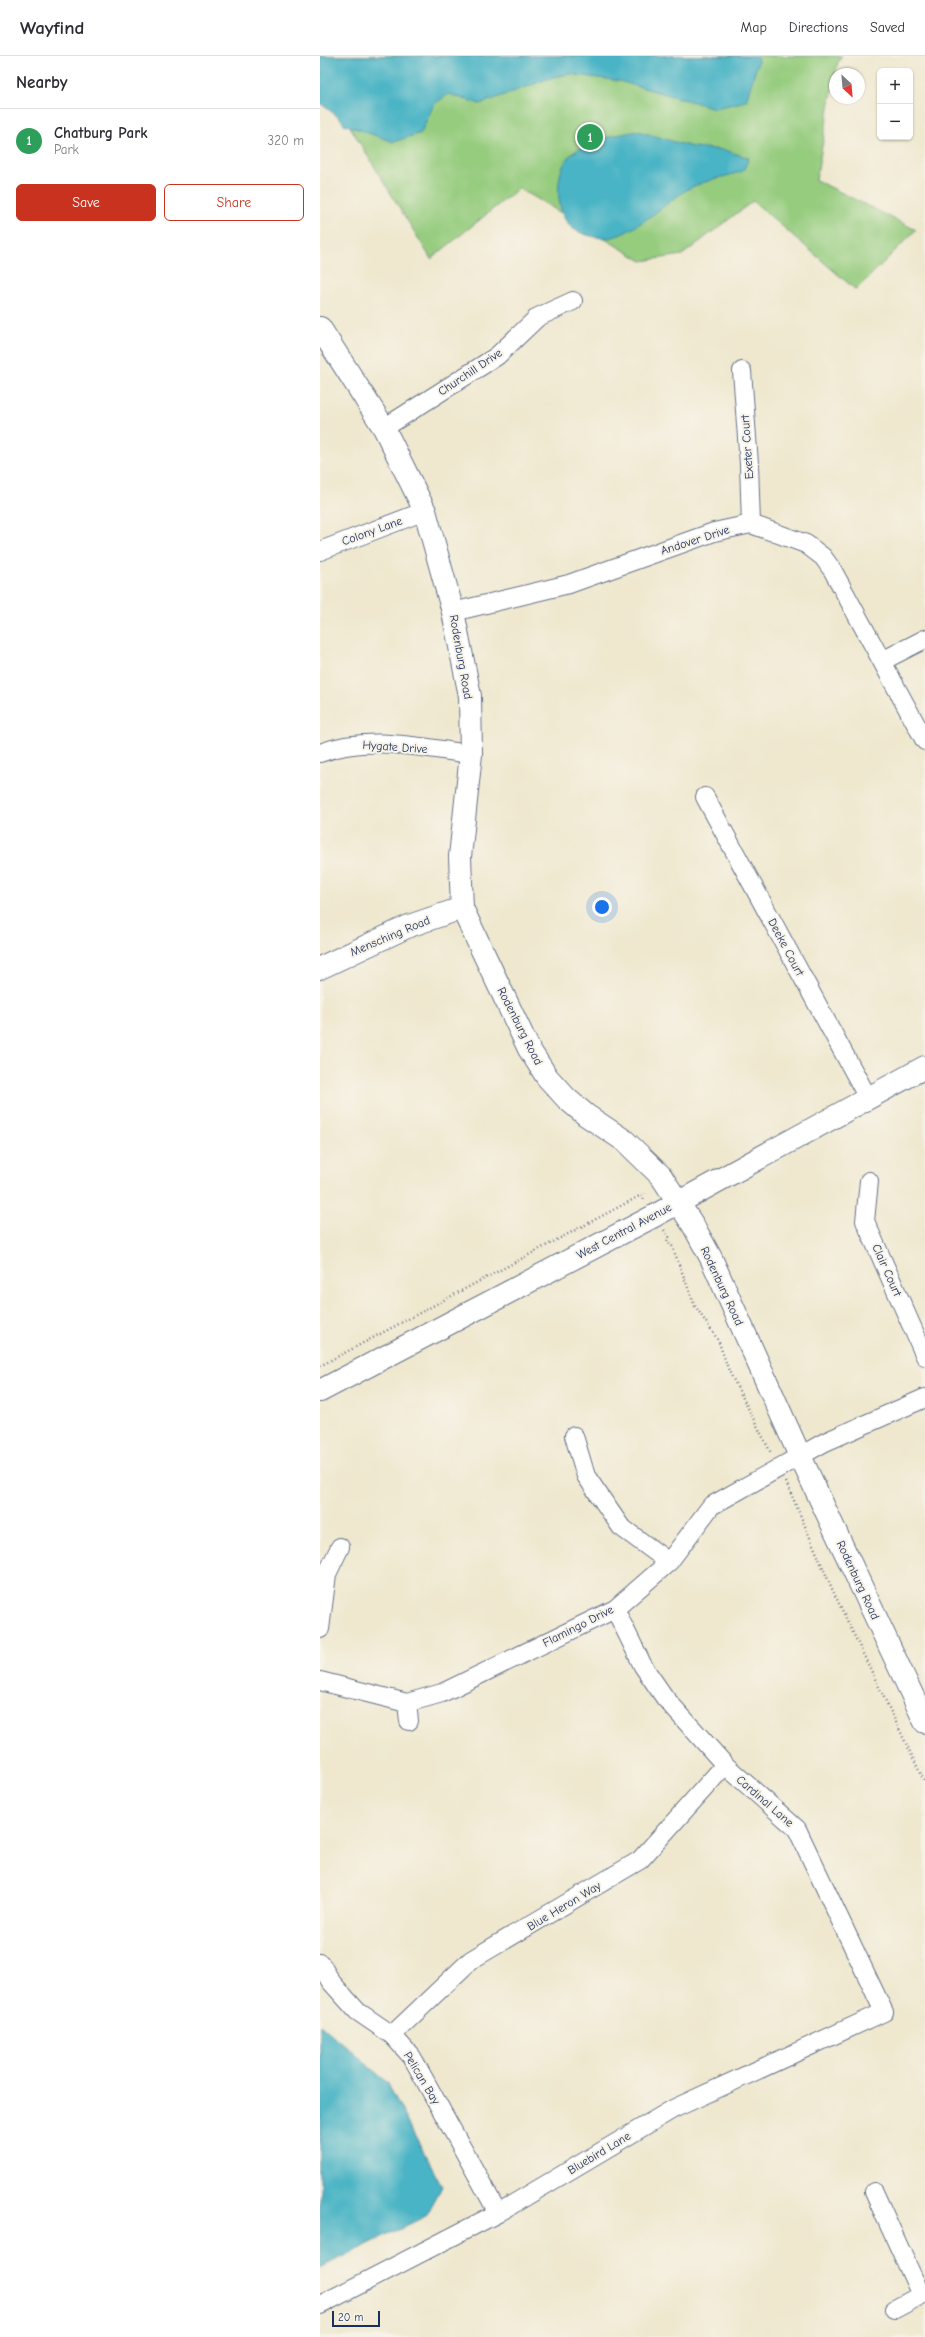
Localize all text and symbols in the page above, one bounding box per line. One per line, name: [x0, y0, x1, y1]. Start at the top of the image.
text: Wayfind: [20, 17, 84, 39]
text: Map: [740, 19, 767, 36]
text: Directions: [789, 19, 848, 36]
text: Saved: [870, 19, 905, 36]
north arrow: [829, 68, 865, 104]
map controls: [877, 68, 913, 140]
button: +: [877, 68, 913, 104]
text: Nearby: [16, 73, 67, 92]
button: −: [877, 104, 913, 140]
pin: 1: [577, 122, 603, 152]
text: Chatburg Park: [54, 124, 148, 142]
text: 1: [26, 133, 32, 148]
text: 320 m: [268, 133, 304, 148]
text: Park: [54, 142, 79, 157]
button: Save: [16, 184, 156, 221]
button: Share: [164, 184, 304, 221]
street label: Churchill Drive: [435, 345, 505, 399]
street label: Exeter Court: [738, 414, 756, 480]
street label: Colony Lane: [340, 514, 404, 548]
street label: Andover Drive: [659, 522, 731, 558]
street label: Rodenburg Road: [447, 614, 475, 700]
street label: Hygate Drive: [362, 738, 428, 756]
your location: [592, 897, 612, 917]
street label: Mensching Road: [348, 913, 432, 959]
street label: Deeke Court: [765, 916, 807, 979]
street label: Rodenburg Road: [494, 985, 546, 1067]
street label: West Central Avenue: [574, 1200, 674, 1262]
street label: Clair Court: [869, 1242, 905, 1299]
street label: Rodenburg Road: [698, 1244, 746, 1328]
street label: Rodenburg Road: [834, 1538, 882, 1622]
street label: Flamingo Drive: [540, 1602, 616, 1650]
street label: Cardinal Lane: [734, 1772, 796, 1830]
street label: Blue Heron Way: [525, 1878, 604, 1934]
street label: Pelican Bay: [401, 2049, 444, 2108]
street label: Bluebird Lane: [565, 2129, 633, 2177]
scale bar: [332, 2309, 380, 2328]
text: 20 m: [338, 2311, 363, 2324]

